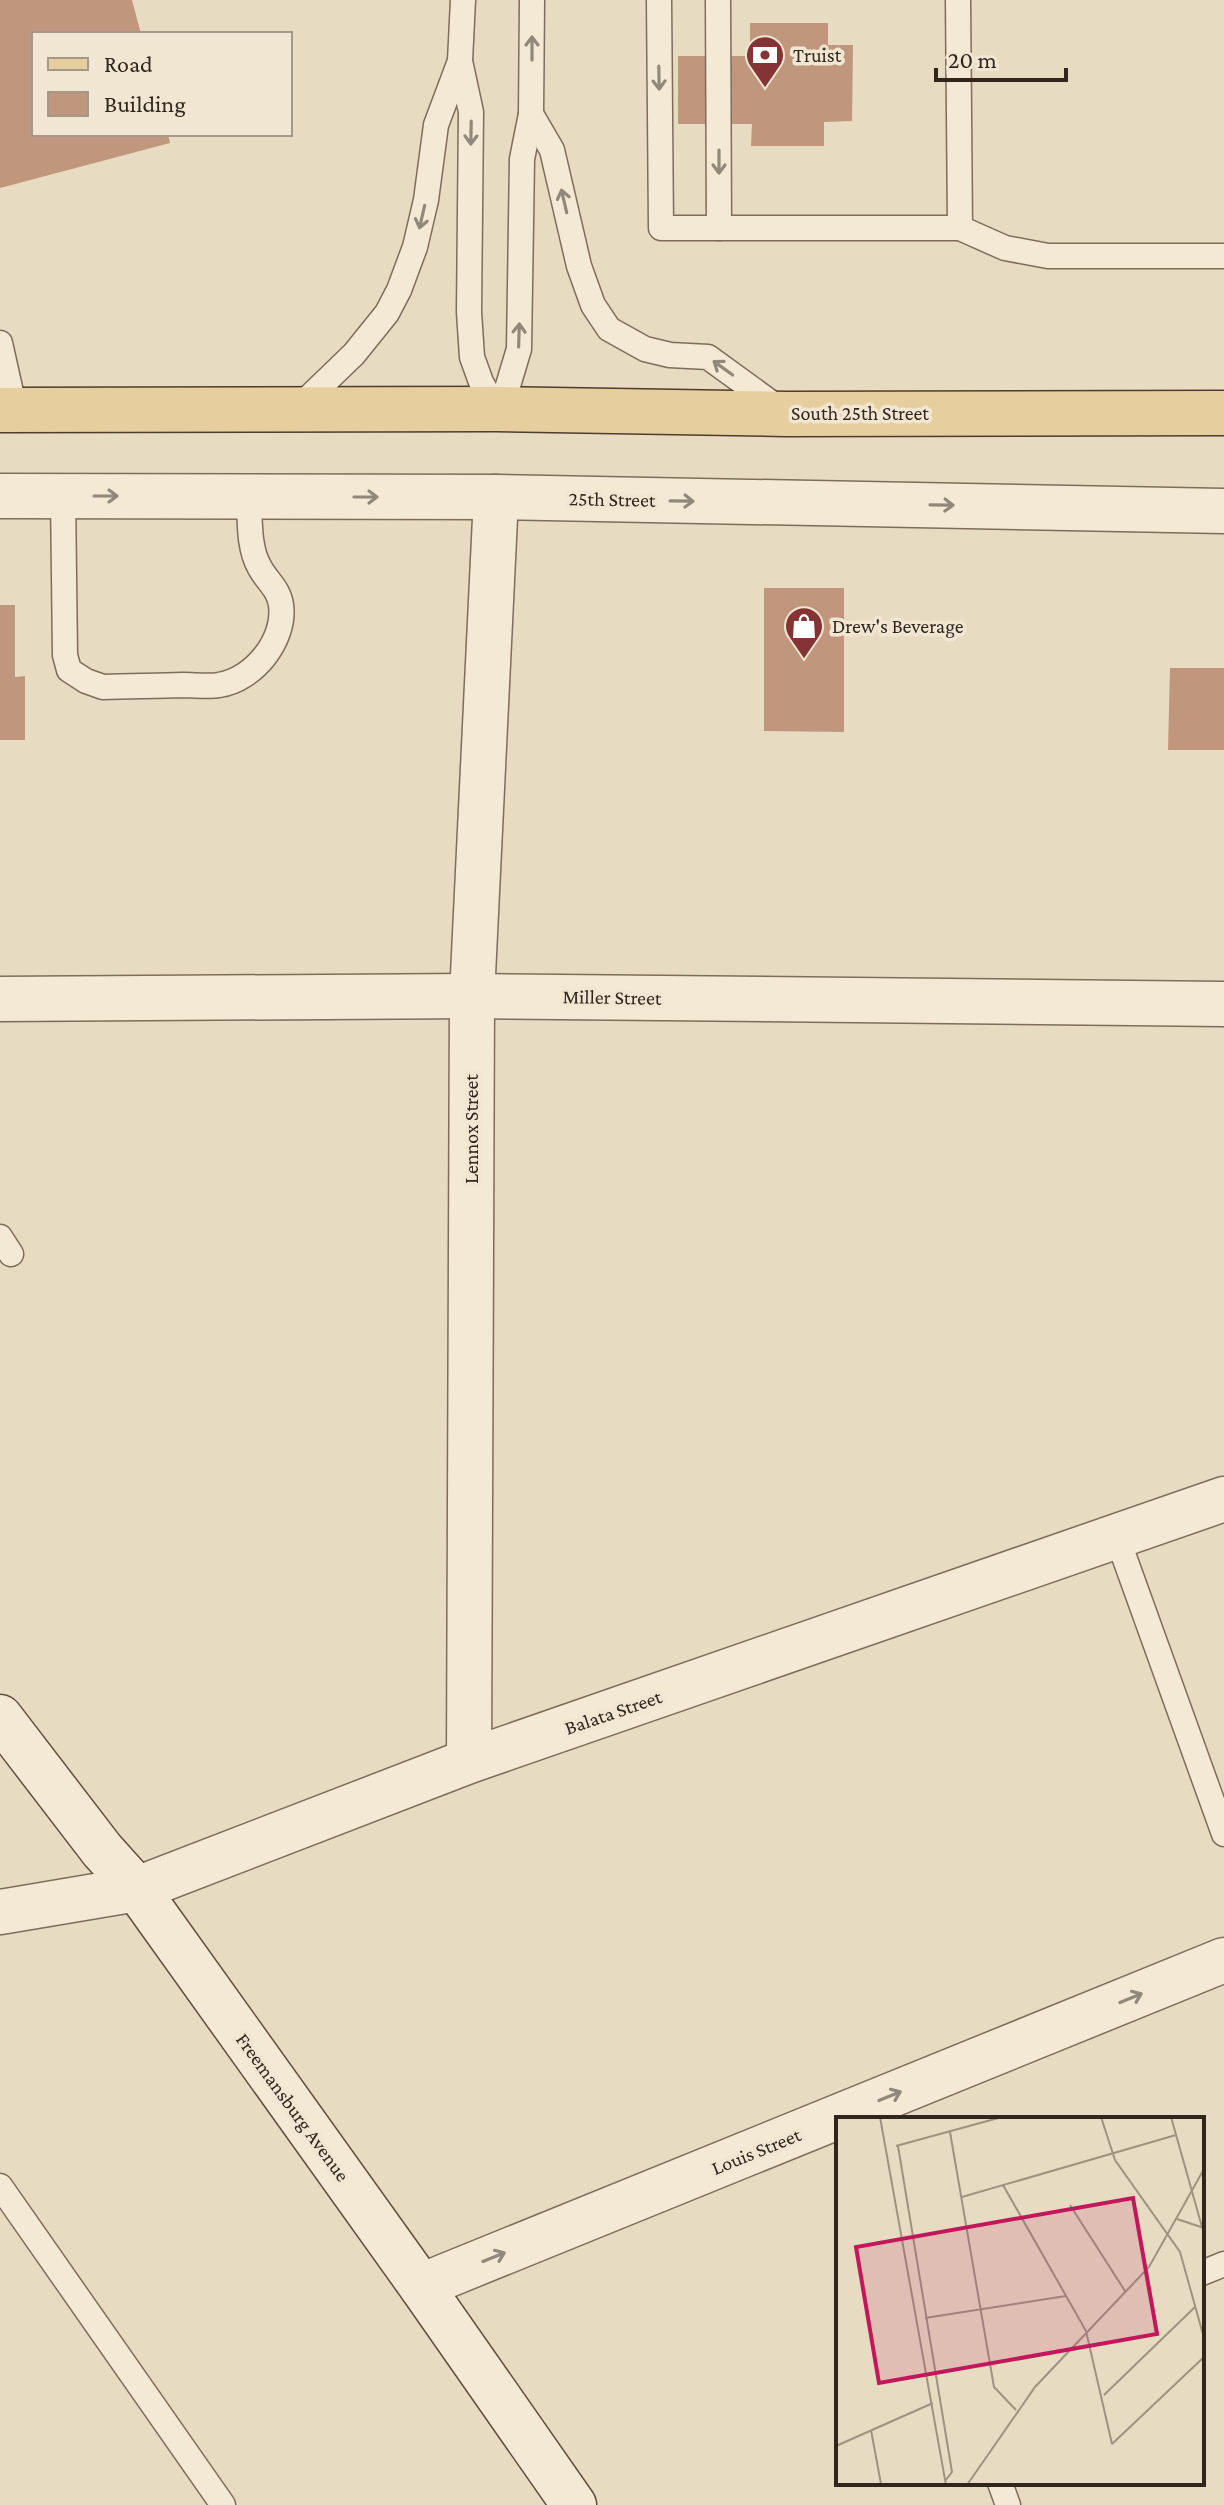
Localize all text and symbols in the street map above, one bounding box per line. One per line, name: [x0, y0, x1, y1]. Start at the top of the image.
legend: [32, 32, 292, 136]
scale bar: [936, 32, 1066, 82]
bank icon: Truist: [744, 34, 786, 89]
one-way arrow: [524, 35, 540, 62]
place label: Truist: [793, 44, 842, 66]
text: 20 m: [948, 46, 997, 73]
text: Road: [104, 50, 153, 77]
one-way arrow: [652, 64, 667, 91]
text: Building: [104, 90, 186, 117]
one-way arrow: [463, 119, 479, 146]
one-way arrow: [711, 148, 727, 175]
one-way arrow: [556, 189, 571, 215]
one-way arrow: [414, 204, 429, 230]
one-way arrow: [512, 322, 527, 349]
one-way arrow: [713, 359, 734, 376]
street label: South 25th Street: [791, 402, 929, 424]
street label: 25th Street: [568, 487, 656, 511]
one-way arrow: [92, 488, 119, 504]
one-way arrow: [352, 489, 379, 505]
one-way arrow: [668, 493, 695, 508]
one-way arrow: [928, 498, 955, 513]
shop icon: Drew's Beverage: [783, 605, 825, 660]
place label: Drew's Beverage: [832, 615, 964, 638]
street label: Miller Street: [562, 985, 662, 1009]
street label: Lennox Street: [460, 1074, 482, 1184]
street label: Balata Street: [562, 1685, 665, 1739]
one-way arrow: [1118, 1990, 1143, 2005]
street label: Freemansburg Avenue: [231, 2029, 354, 2186]
one-way arrow: [877, 2088, 902, 2102]
inset map: [836, 2117, 1204, 2485]
street label: Louis Street: [708, 2123, 804, 2179]
one-way arrow: [481, 2249, 505, 2263]

